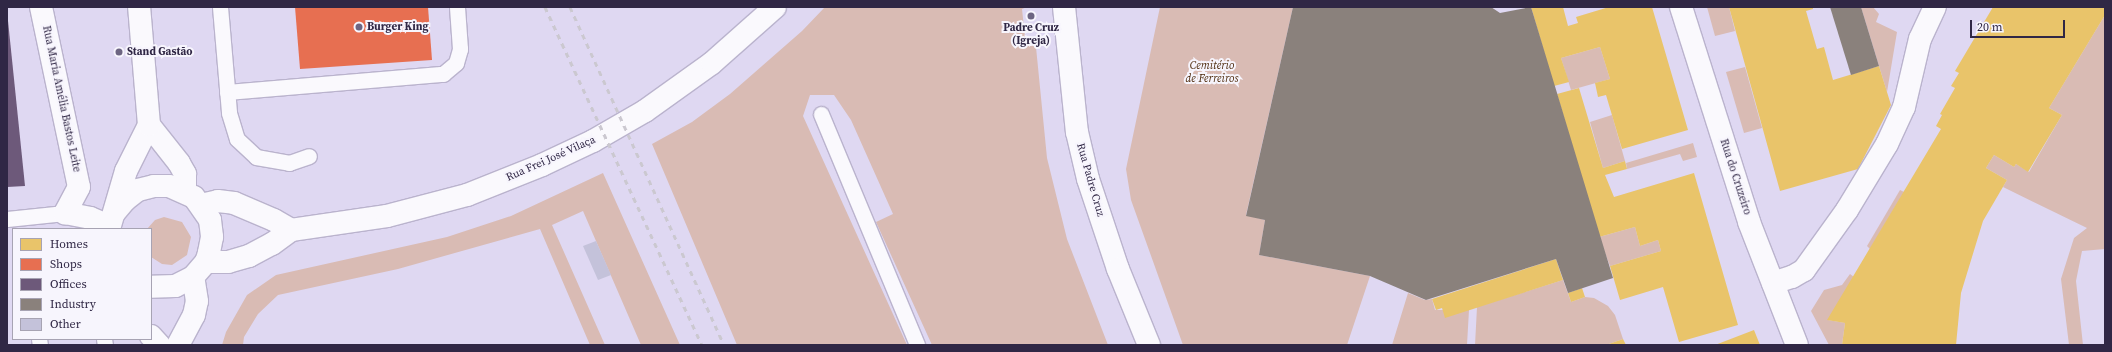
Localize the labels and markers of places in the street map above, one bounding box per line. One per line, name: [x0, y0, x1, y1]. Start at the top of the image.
marker: Padre Cruz (Igreja): [1026, 11, 1036, 21]
place label: Burger King: [367, 20, 428, 34]
marker: Burger King: [354, 22, 364, 32]
place label: Padre Cruz (Igreja): [1003, 22, 1059, 48]
place label: Stand Gastāo: [127, 45, 192, 59]
marker: Stand Gastāo: [114, 47, 124, 57]

